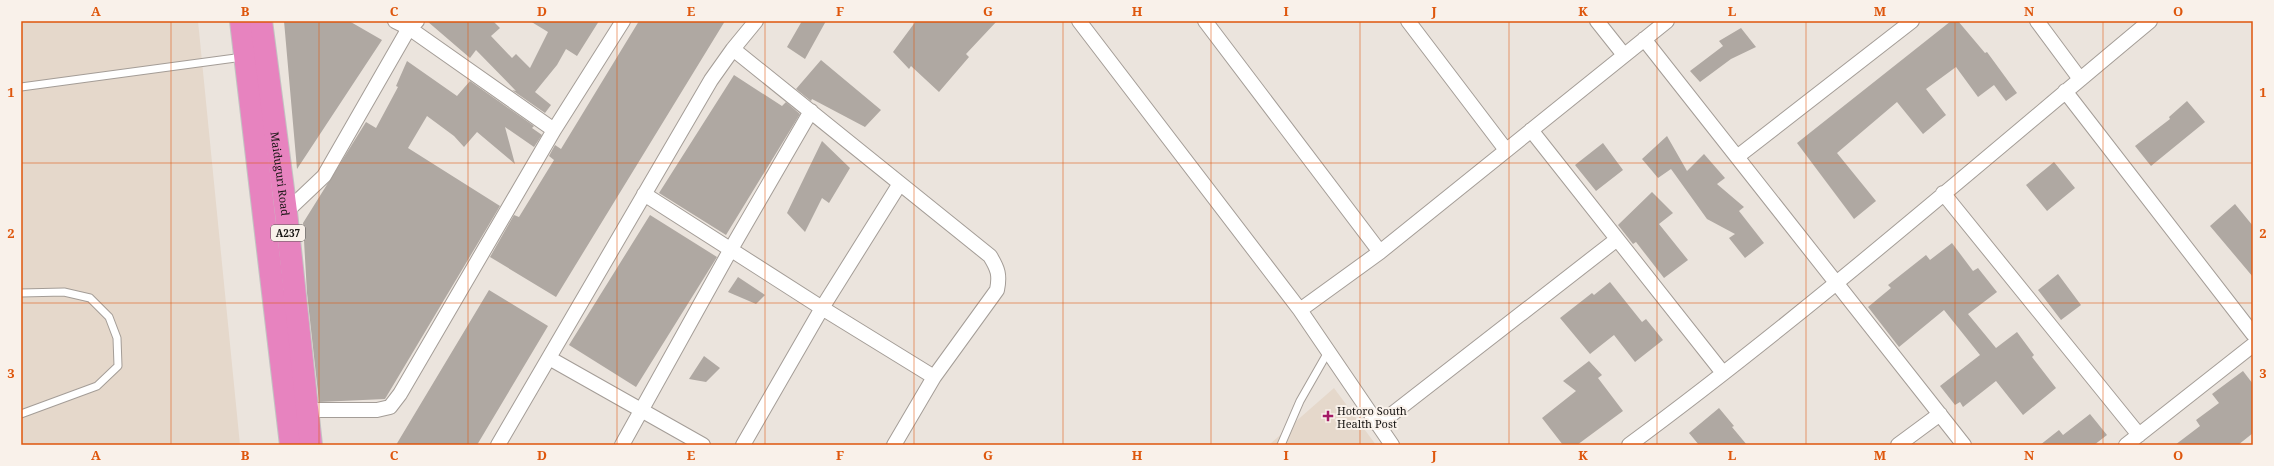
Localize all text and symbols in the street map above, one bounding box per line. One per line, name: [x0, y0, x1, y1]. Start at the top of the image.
text: A: [91, 2, 101, 20]
text: B: [241, 2, 250, 20]
text: C: [390, 2, 399, 20]
text: D: [537, 2, 547, 20]
text: E: [687, 2, 696, 20]
text: F: [836, 2, 844, 20]
text: G: [983, 2, 993, 20]
text: H: [1132, 2, 1143, 20]
text: I: [1283, 2, 1289, 20]
text: J: [1430, 2, 1437, 20]
text: K: [1578, 2, 1588, 20]
text: L: [1728, 2, 1737, 20]
text: M: [1874, 2, 1887, 20]
text: N: [2024, 2, 2035, 20]
text: O: [2173, 2, 2183, 20]
text: 1: [7, 83, 15, 101]
text: 1: [2259, 83, 2267, 101]
street label: Maiduguri Road: [268, 131, 294, 217]
text: 2: [7, 224, 15, 242]
text: 2: [2259, 224, 2267, 242]
road number: A237: [271, 225, 305, 241]
text: 3: [7, 364, 15, 382]
text: 3: [2259, 364, 2267, 382]
place label: Hotoro South Health Post: [1337, 403, 1407, 431]
marker: Hotoro South Health Post: [1322, 410, 1334, 422]
text: A: [91, 446, 101, 464]
text: B: [241, 446, 250, 464]
text: C: [390, 446, 399, 464]
text: D: [537, 446, 547, 464]
text: E: [687, 446, 696, 464]
text: F: [836, 446, 844, 464]
text: G: [983, 446, 993, 464]
text: H: [1132, 446, 1143, 464]
text: I: [1283, 446, 1289, 464]
text: J: [1430, 446, 1437, 464]
text: K: [1578, 446, 1588, 464]
text: L: [1728, 446, 1737, 464]
text: M: [1874, 446, 1887, 464]
text: N: [2024, 446, 2035, 464]
text: O: [2173, 446, 2183, 464]

